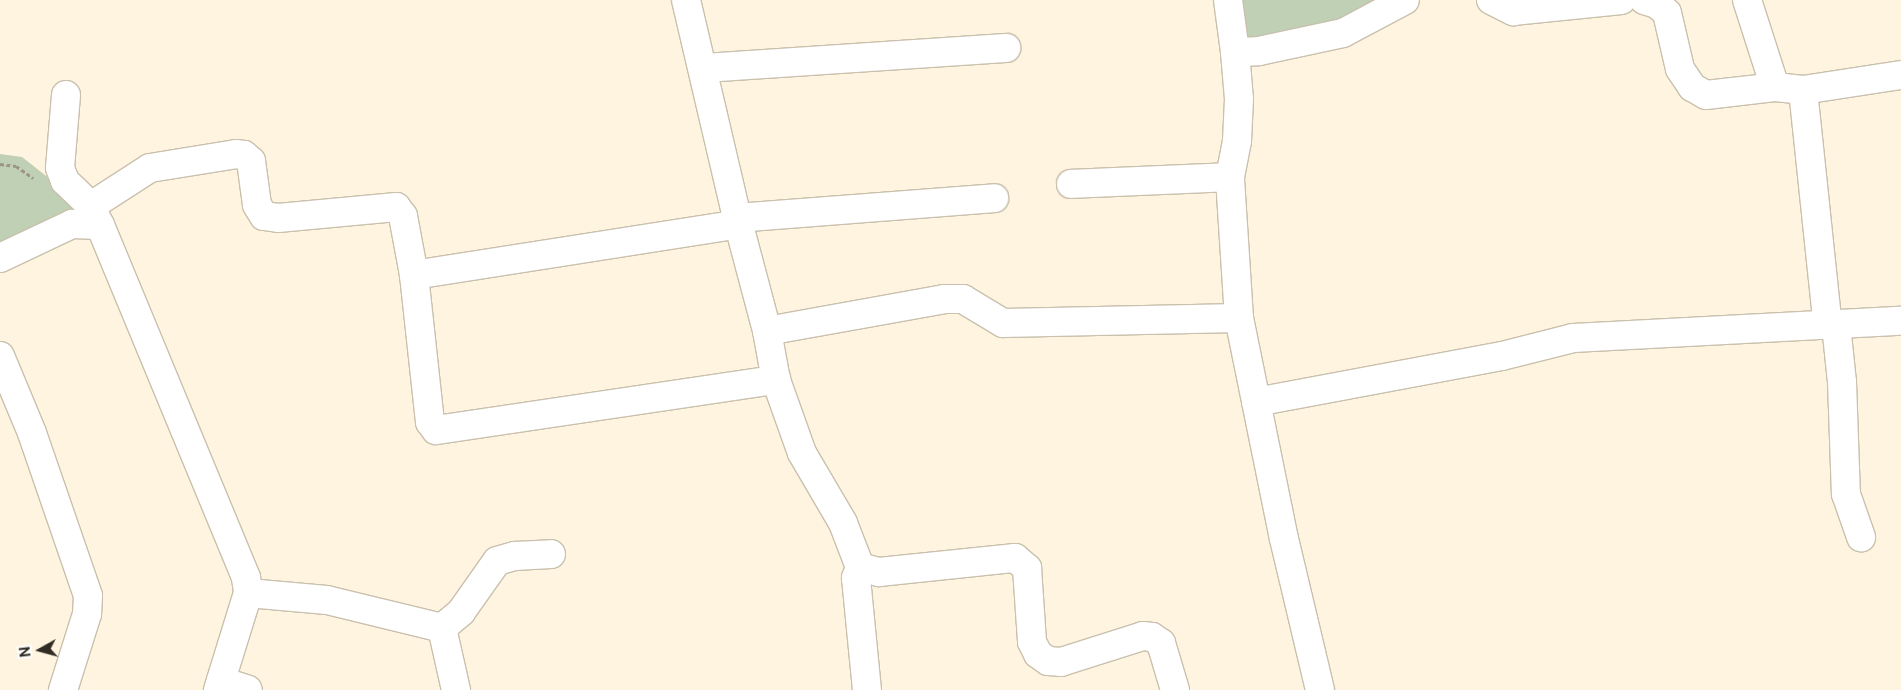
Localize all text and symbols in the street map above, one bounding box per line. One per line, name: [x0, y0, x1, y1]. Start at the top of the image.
north arrow: [15, 625, 65, 675]
text: N: [17, 645, 34, 658]

